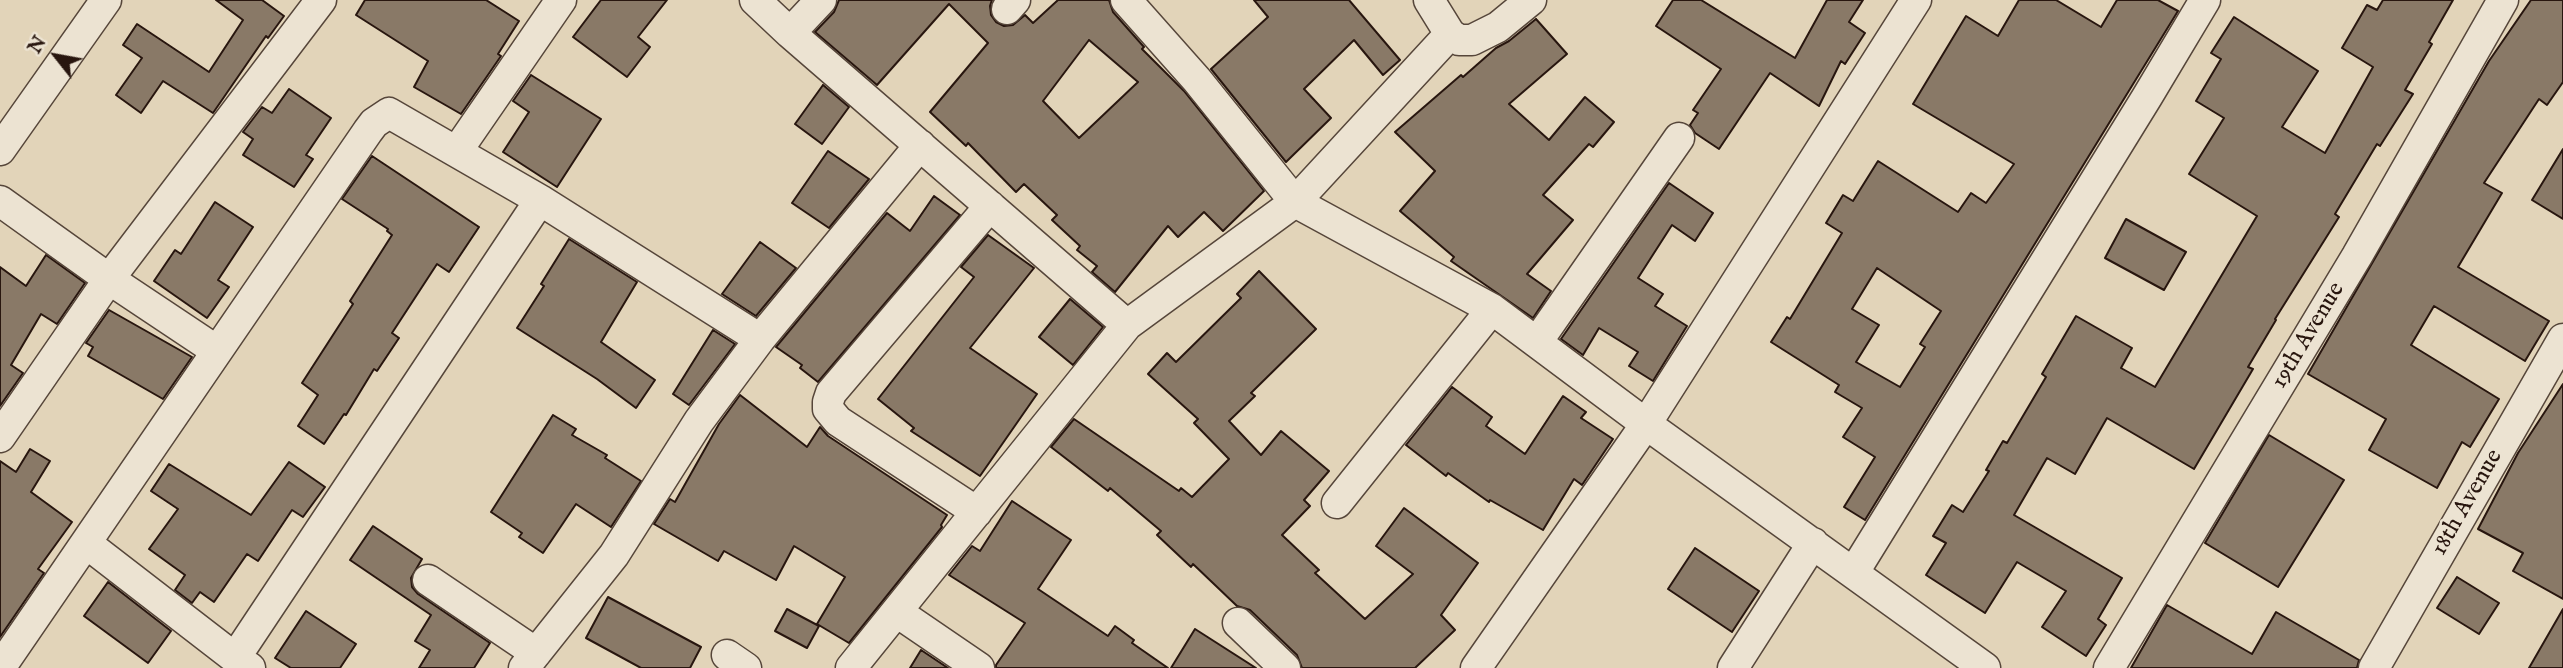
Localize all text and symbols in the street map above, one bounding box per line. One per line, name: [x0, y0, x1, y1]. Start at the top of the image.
north arrow: [21, 21, 91, 91]
text: N: [23, 32, 53, 58]
street label: 19th Avenue: [2266, 278, 2352, 394]
street label: 18th Avenue: [2426, 445, 2510, 561]

